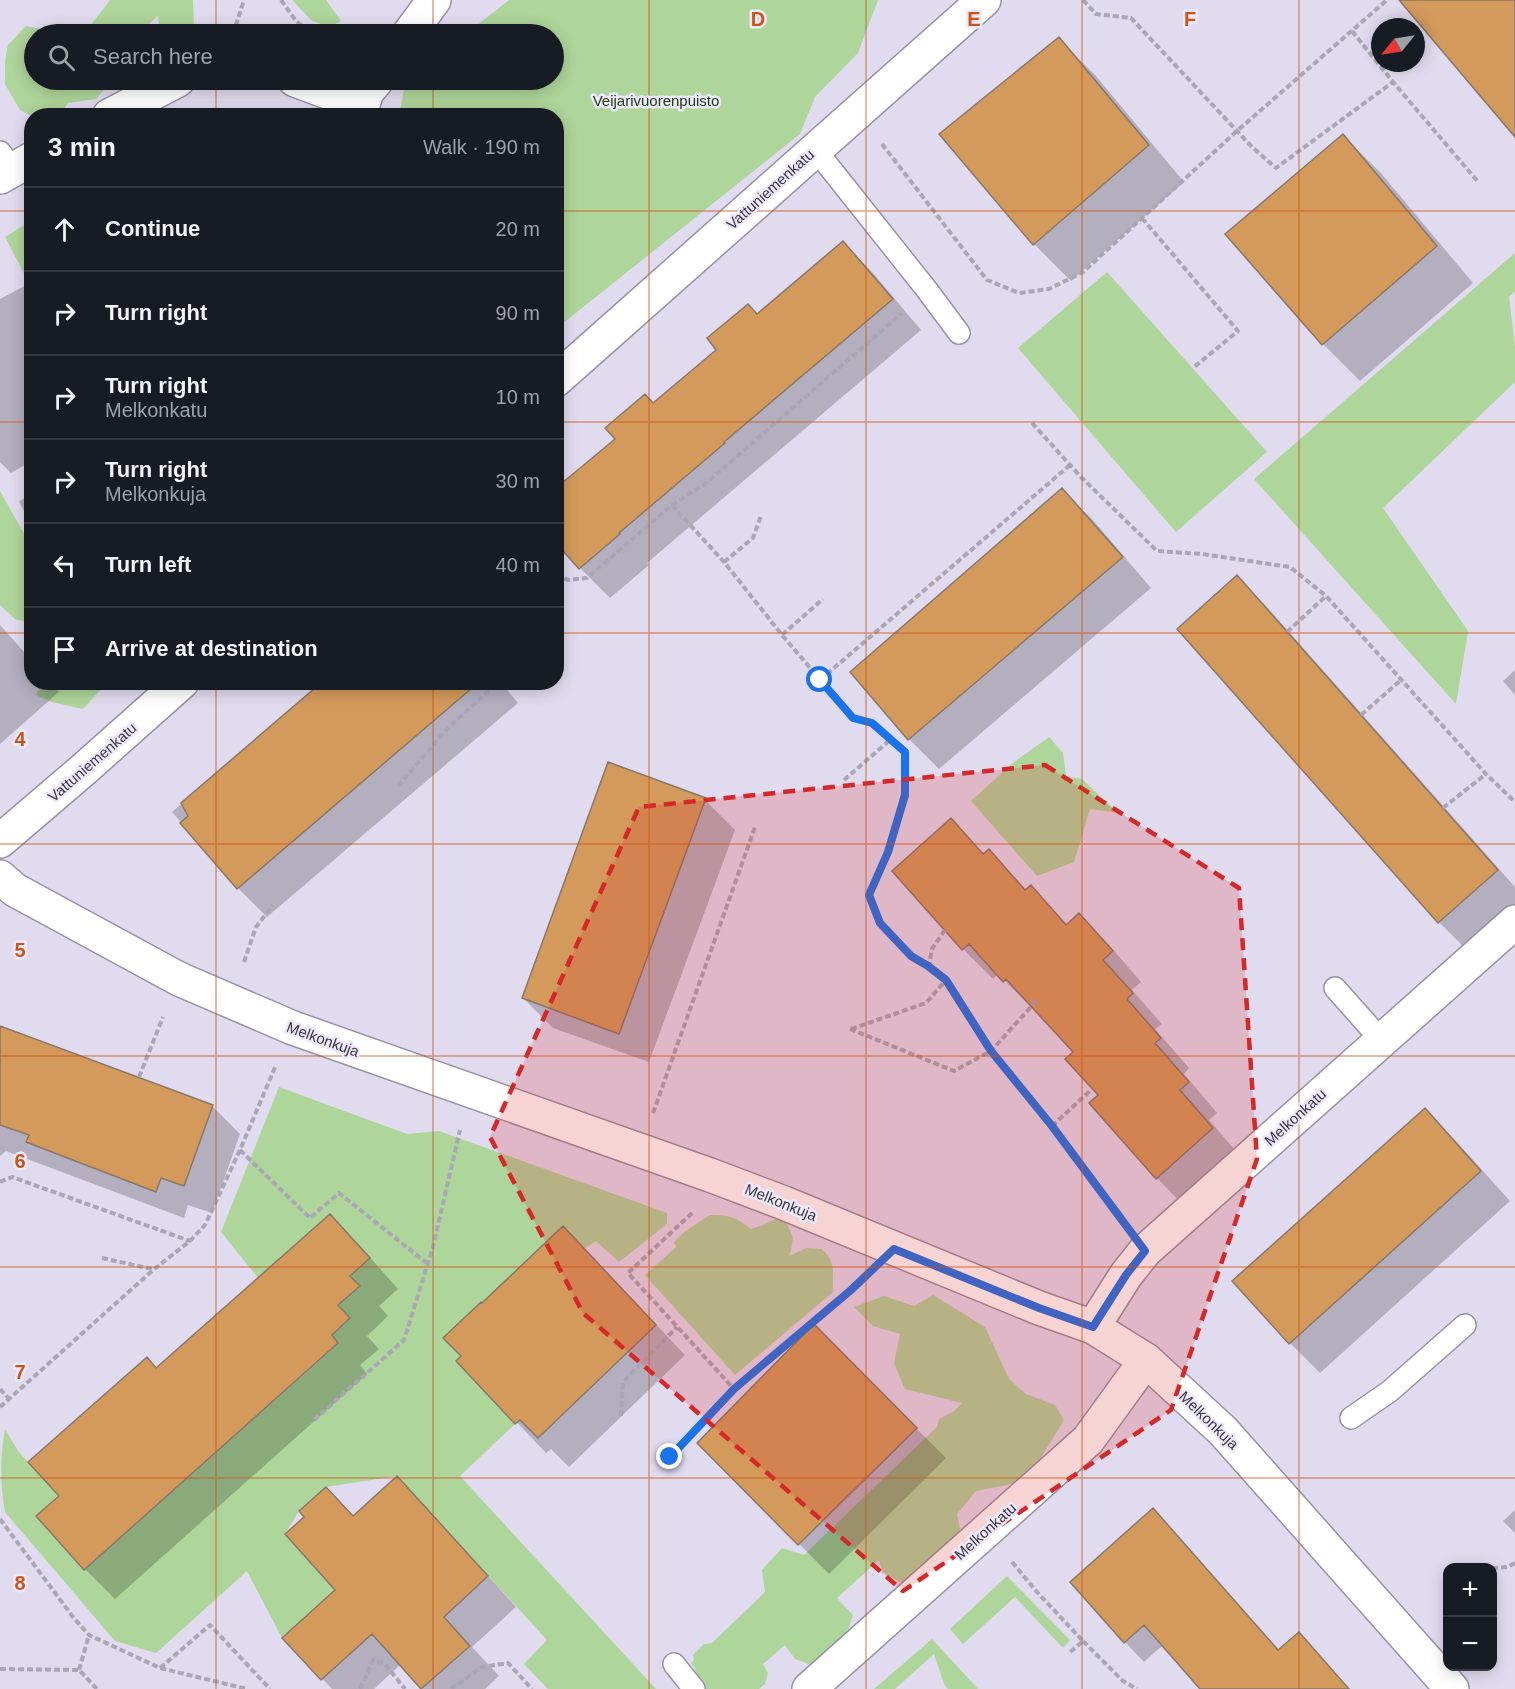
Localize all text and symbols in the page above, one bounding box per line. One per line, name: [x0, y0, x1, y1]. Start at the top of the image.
text: D: [751, 8, 765, 30]
text: E: [967, 8, 981, 30]
text: F: [1184, 8, 1196, 30]
north arrow: [1371, 18, 1425, 72]
search box: [24, 24, 564, 90]
icon: search: [45, 41, 78, 74]
text: Search here: [93, 44, 213, 69]
park label: Veijarivuorenpuisto: [593, 92, 719, 109]
text: 3 min: [48, 132, 116, 162]
text: Walk · 190 m: [423, 136, 540, 158]
street label: Vattuniemenkatu: [723, 145, 817, 233]
icon: ahead: [48, 213, 81, 246]
text: Continue: [105, 216, 200, 241]
text: 20 m: [496, 218, 540, 240]
icon: right: [48, 297, 81, 330]
text: Turn right: [105, 300, 207, 325]
text: 90 m: [496, 302, 540, 324]
text: Turn right: [105, 373, 207, 398]
icon: right: [48, 381, 81, 414]
text: 10 m: [496, 386, 540, 408]
text: Melkonkatu: [105, 399, 207, 421]
text: Turn right: [105, 457, 207, 482]
icon: right: [48, 465, 81, 498]
text: 30 m: [496, 470, 540, 492]
text: Melkonkuja: [105, 483, 206, 505]
icon: left: [48, 549, 81, 582]
text: Turn left: [105, 552, 191, 577]
text: 40 m: [496, 554, 540, 576]
icon: arrive: [48, 633, 81, 666]
text: Arrive at destination: [105, 636, 318, 661]
route start: [806, 666, 832, 692]
street label: Vattuniemenkatu: [44, 719, 140, 805]
text: 4: [14, 728, 26, 750]
text: 5: [14, 939, 26, 961]
street label: Melkonkuja: [284, 1018, 362, 1060]
street label: Melkonkatu: [1261, 1085, 1329, 1149]
text: 6: [14, 1150, 26, 1172]
street label: Melkonkuja: [743, 1180, 820, 1224]
text: 7: [14, 1361, 26, 1383]
street label: Melkonkuja: [1176, 1388, 1243, 1453]
route end: [656, 1443, 682, 1469]
street label: Melkonkatu: [951, 1499, 1019, 1563]
map controls: [1443, 1563, 1497, 1671]
button: +: [1443, 1563, 1497, 1617]
text: 8: [14, 1572, 26, 1594]
button: −: [1443, 1617, 1497, 1671]

